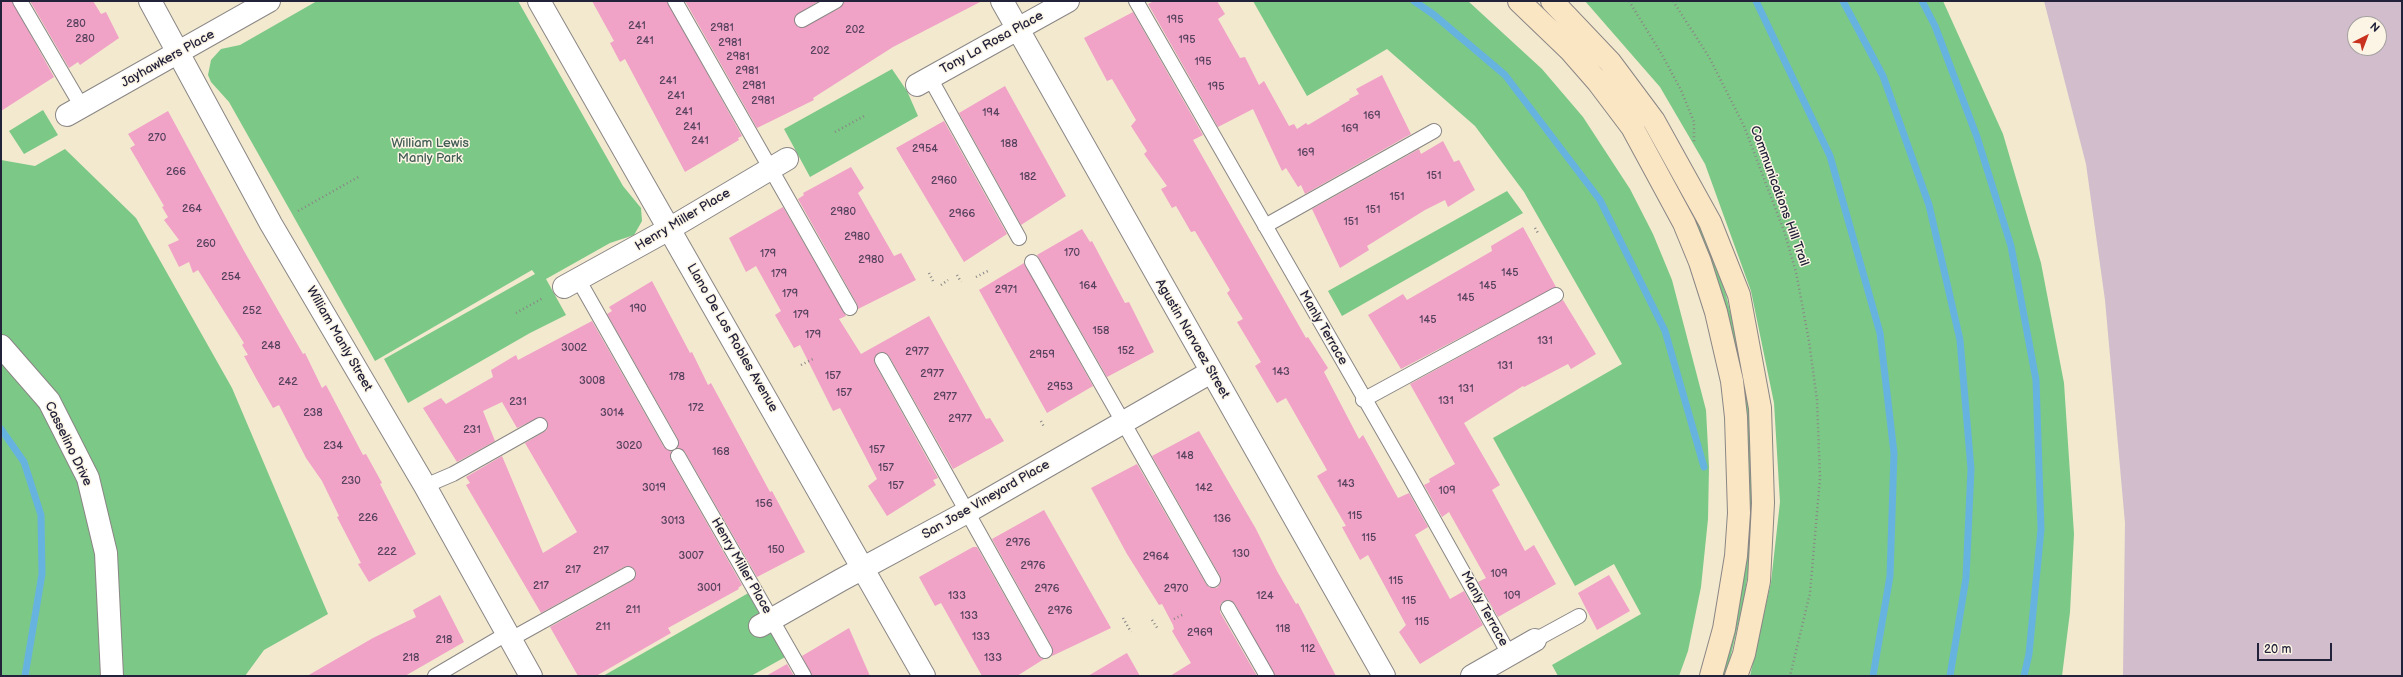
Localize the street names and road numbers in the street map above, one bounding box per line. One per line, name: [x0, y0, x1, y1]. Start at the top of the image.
street label: Tony La Rosa Place: [938, 8, 1046, 78]
street label: Jayhawkers Place: [119, 27, 217, 91]
street label: Communications Hill Trail: [1746, 124, 1812, 268]
street label: Henry Miller Place: [633, 185, 733, 255]
street label: Llano De Los Robles Avenue: [683, 261, 781, 415]
street label: Agustin Narvaez Street: [1151, 277, 1233, 401]
street label: William Manly Street: [303, 284, 375, 394]
street label: Manly Terrace: [1295, 288, 1351, 368]
street label: Casselino Drive: [41, 399, 95, 489]
street label: San Jose Vineyard Place: [919, 457, 1053, 543]
street label: Henry Miller Place: [707, 515, 775, 617]
street label: Manly Terrace: [1457, 569, 1511, 649]

